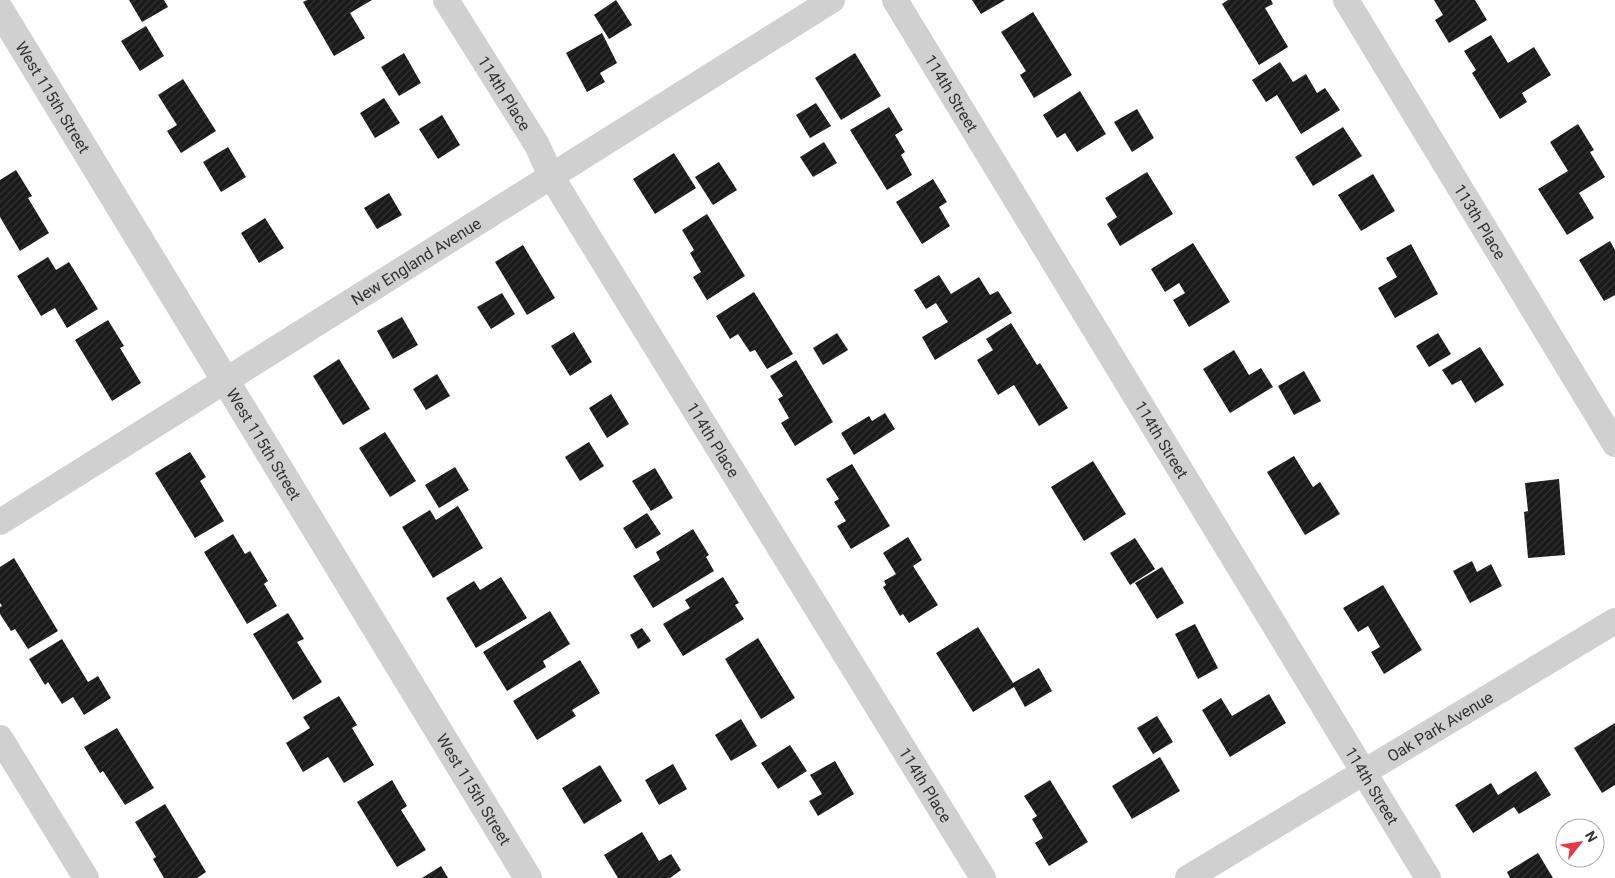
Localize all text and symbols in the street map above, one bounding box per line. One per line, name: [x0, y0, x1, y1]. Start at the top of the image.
street label: West 115th Street: [11, 38, 94, 157]
street label: 114th Street: [920, 51, 982, 136]
street label: 114th Place: [474, 53, 535, 134]
street label: 113th Place: [1450, 181, 1510, 263]
street label: New England Avenue: [348, 214, 485, 309]
street label: West 115th Street: [222, 385, 305, 504]
street label: 114th Street: [1131, 397, 1192, 482]
street label: 114th Place: [683, 399, 743, 481]
street label: Oak Park Avenue: [1384, 688, 1497, 766]
street label: West 115th Street: [432, 730, 515, 849]
street label: 114th Place: [895, 744, 955, 826]
street label: 114th Street: [1341, 744, 1402, 828]
north arrow: [1555, 818, 1605, 868]
text: N: [1582, 828, 1601, 845]

